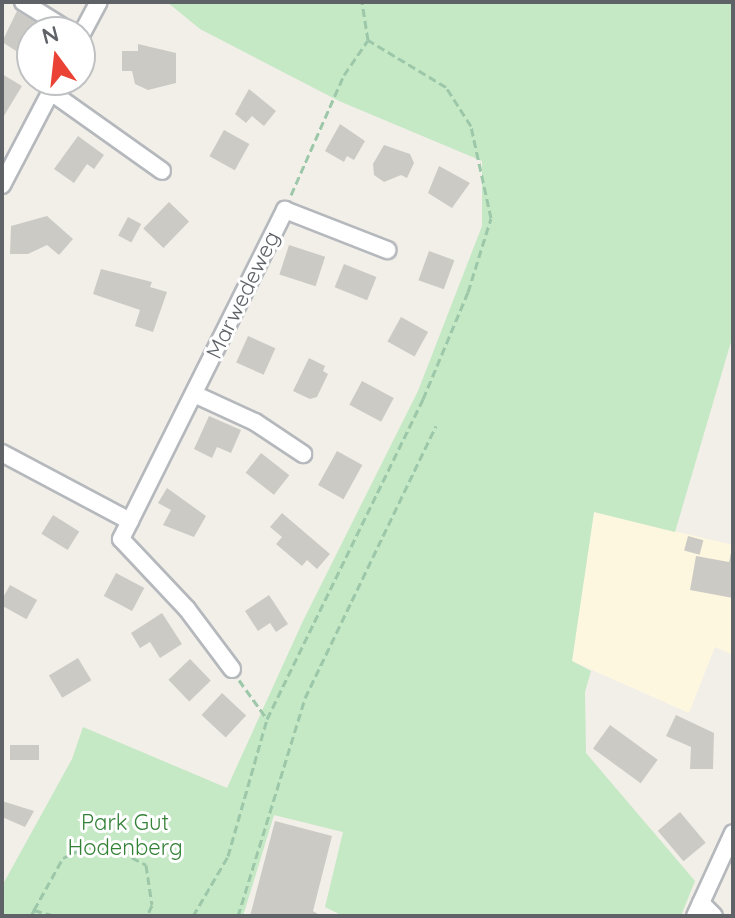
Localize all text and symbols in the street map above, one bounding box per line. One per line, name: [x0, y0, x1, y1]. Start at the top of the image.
north arrow: [16, 16, 96, 96]
text: N: [39, 19, 62, 50]
street label: Marwedeweg: [201, 227, 285, 363]
park label: Park Gut Hodenberg: [67, 809, 183, 860]

